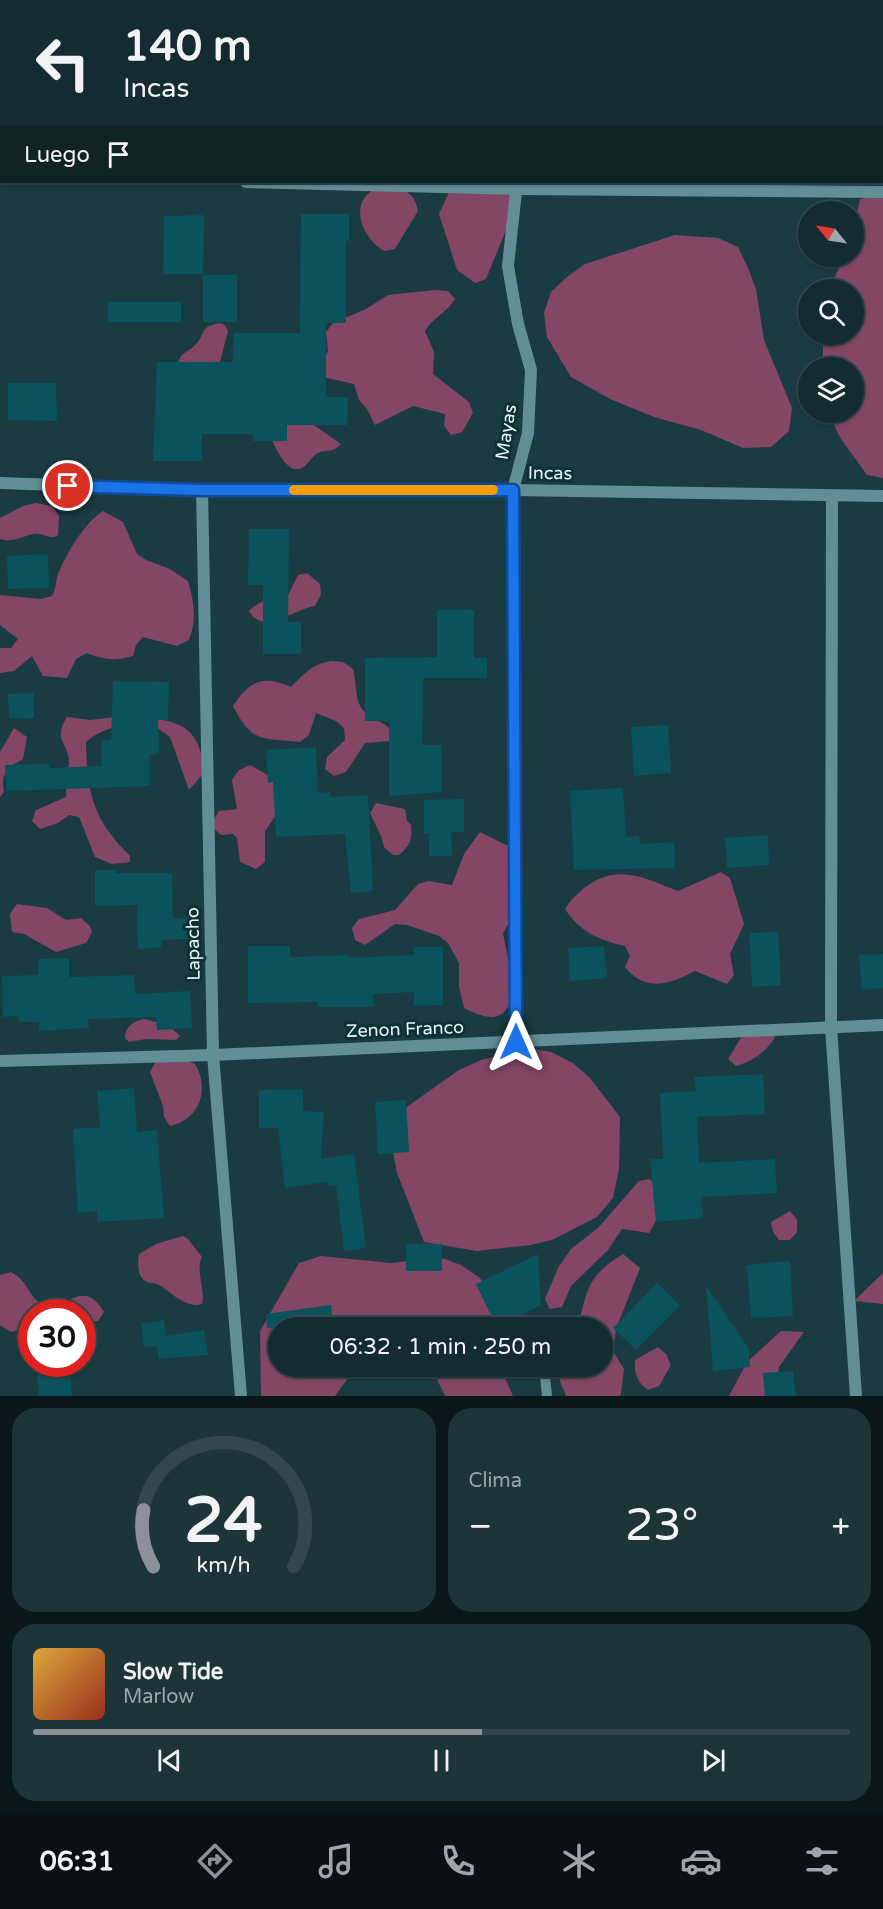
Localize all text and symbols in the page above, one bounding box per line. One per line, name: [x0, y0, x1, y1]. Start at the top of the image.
text: 140 m: [123, 21, 252, 72]
icon: left: [24, 24, 102, 102]
text: Incas: [123, 72, 189, 105]
icon: arrive: [102, 138, 135, 171]
text: Luego: [24, 142, 90, 168]
north arrow: [798, 201, 864, 267]
map controls: [798, 201, 864, 423]
button: search: [798, 279, 864, 345]
button: layers: [798, 357, 864, 423]
street label: Mayas: [491, 403, 521, 461]
pin: [42, 460, 93, 511]
street label: Incas: [528, 462, 572, 484]
icon: arrive: [51, 469, 84, 502]
street label: Lapacho: [181, 907, 205, 981]
position arrow: [484, 1010, 548, 1074]
street label: Zenon Franco: [346, 1016, 464, 1042]
speed limit sign: 30: [18, 1299, 96, 1377]
text: 06:32 · 1 min · 250 m: [330, 1334, 551, 1360]
text: Clima: [469, 1469, 522, 1493]
text: 24: [185, 1484, 263, 1559]
text: 23°: [625, 1499, 698, 1553]
text: −: [469, 1507, 492, 1546]
text: +: [831, 1507, 850, 1546]
text: km/h: [197, 1552, 251, 1578]
text: Slow Tide: [123, 1659, 223, 1685]
text: Marlow: [123, 1685, 194, 1709]
icon: previous: [153, 1744, 186, 1777]
icon: pause: [425, 1744, 458, 1777]
icon: next: [697, 1744, 730, 1777]
icon: directions: [194, 1840, 236, 1882]
icon: music: [315, 1840, 357, 1882]
icon: phone: [437, 1840, 479, 1882]
icon: climate: [558, 1840, 600, 1882]
icon: car: [680, 1840, 722, 1882]
icon: filters: [801, 1840, 843, 1882]
text: 06:31: [40, 1845, 115, 1878]

